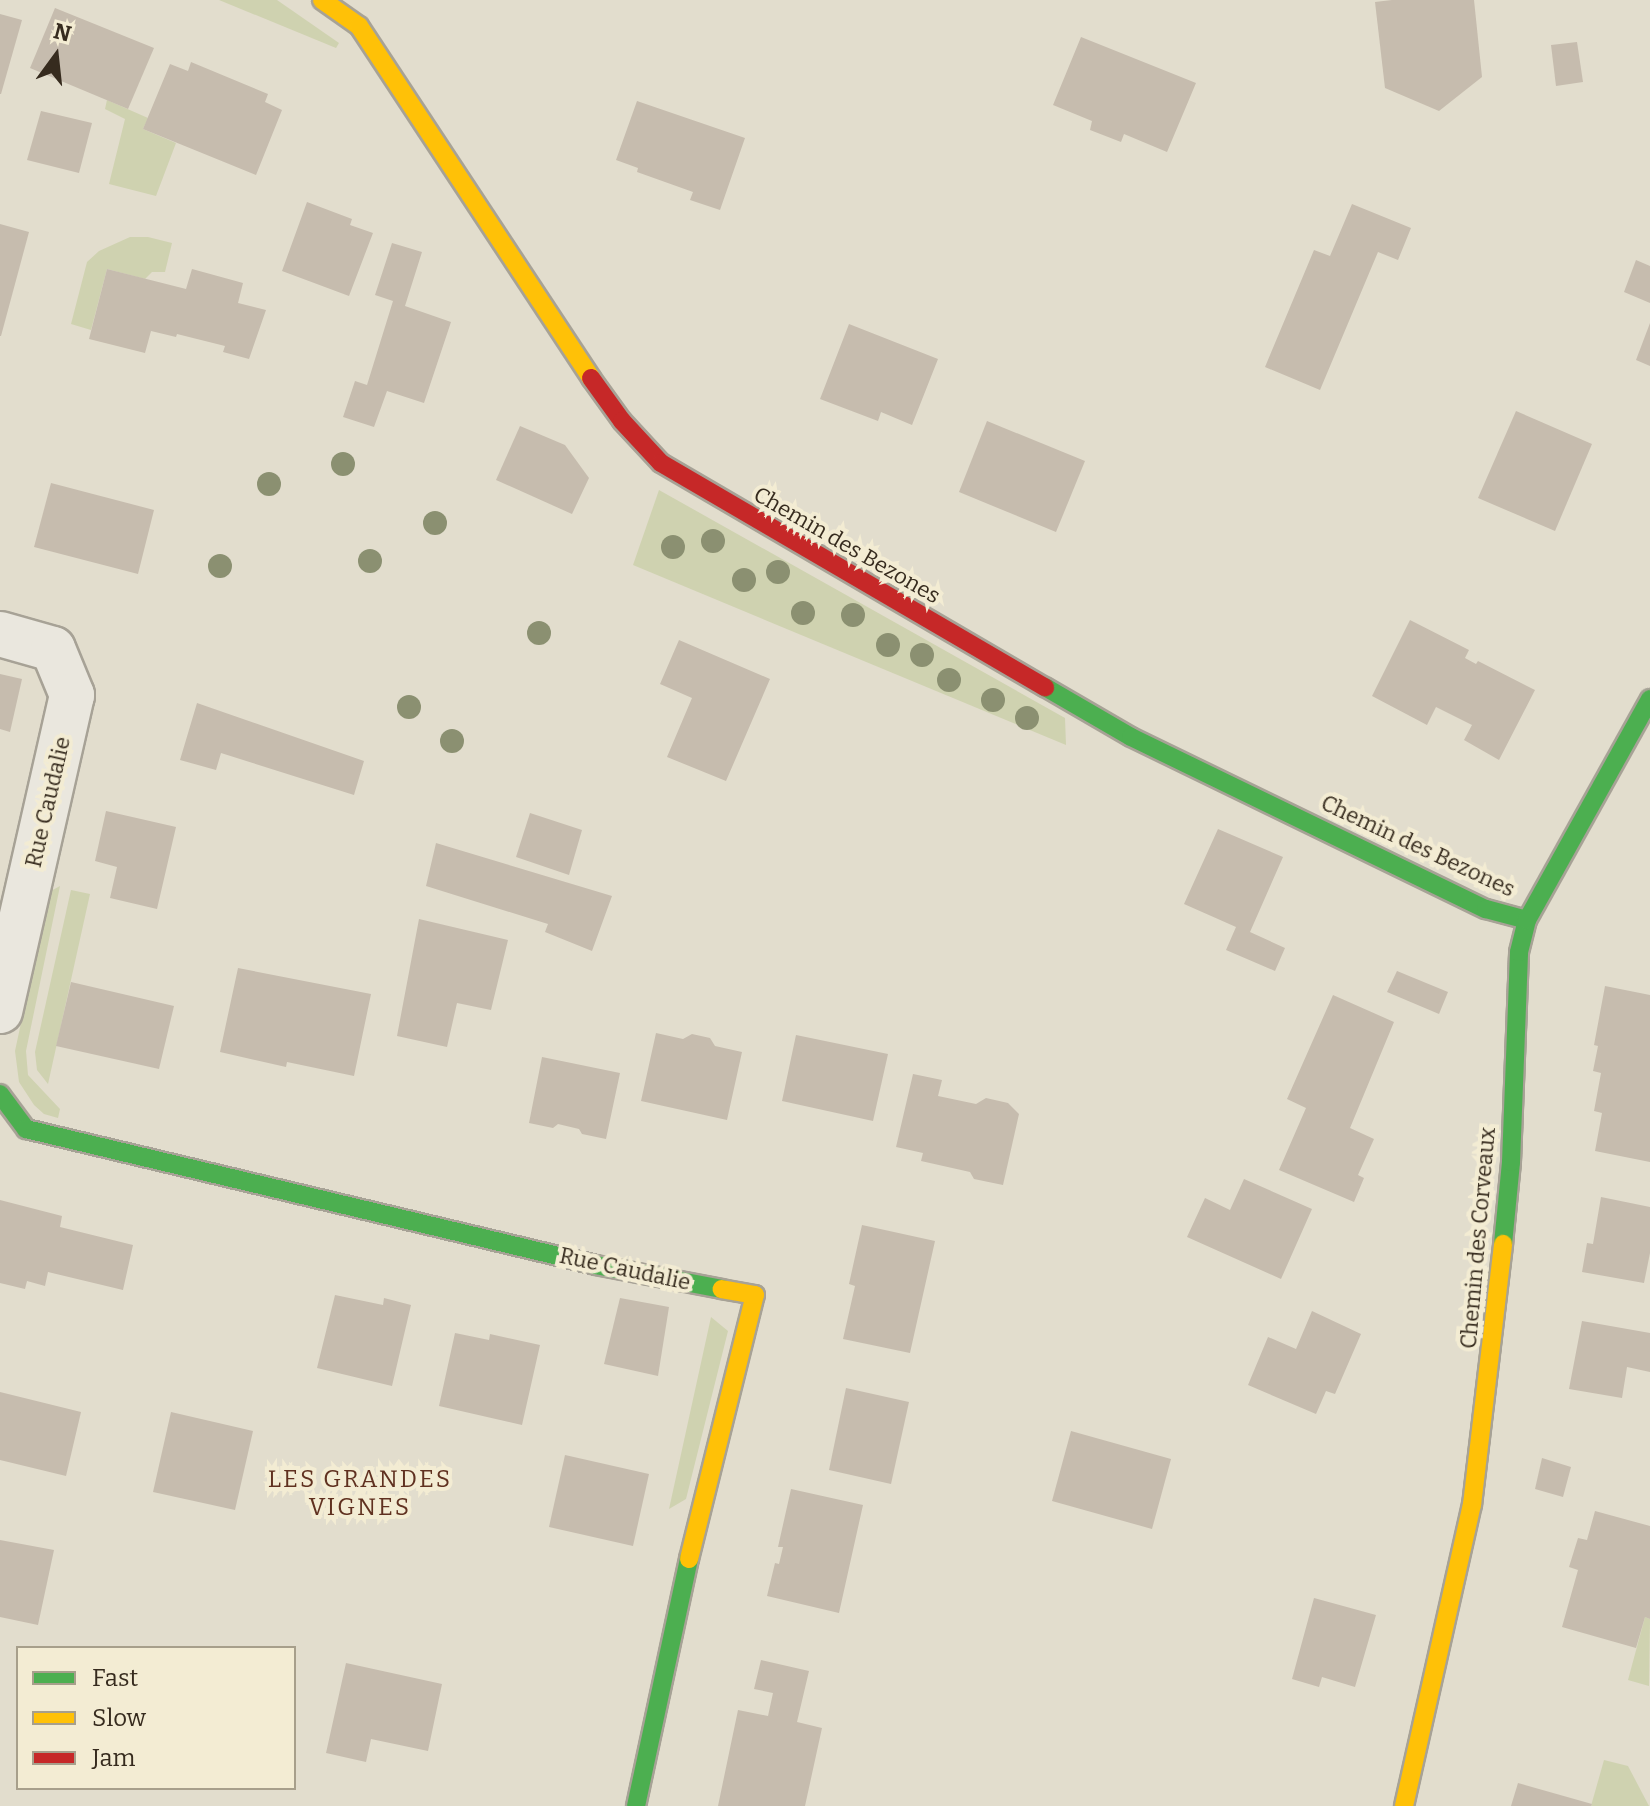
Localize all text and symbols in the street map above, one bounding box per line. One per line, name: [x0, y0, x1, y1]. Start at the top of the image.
north arrow: [16, 16, 96, 96]
text: N: [51, 17, 74, 48]
street label: Chemin des Bezones: [749, 481, 945, 609]
street label: Rue Caudalie: [20, 734, 76, 870]
street label: Chemin des Bezones: [1317, 789, 1519, 903]
street label: Chemin des Corveaux: [1455, 1126, 1501, 1350]
street label: Rue Caudalie: [557, 1242, 693, 1296]
district label: LES GRANDES VIGNES: [268, 1466, 452, 1522]
legend: [16, 1646, 296, 1790]
text: Fast: [92, 1664, 138, 1692]
text: Slow: [92, 1704, 146, 1732]
text: Jam: [92, 1744, 135, 1772]

